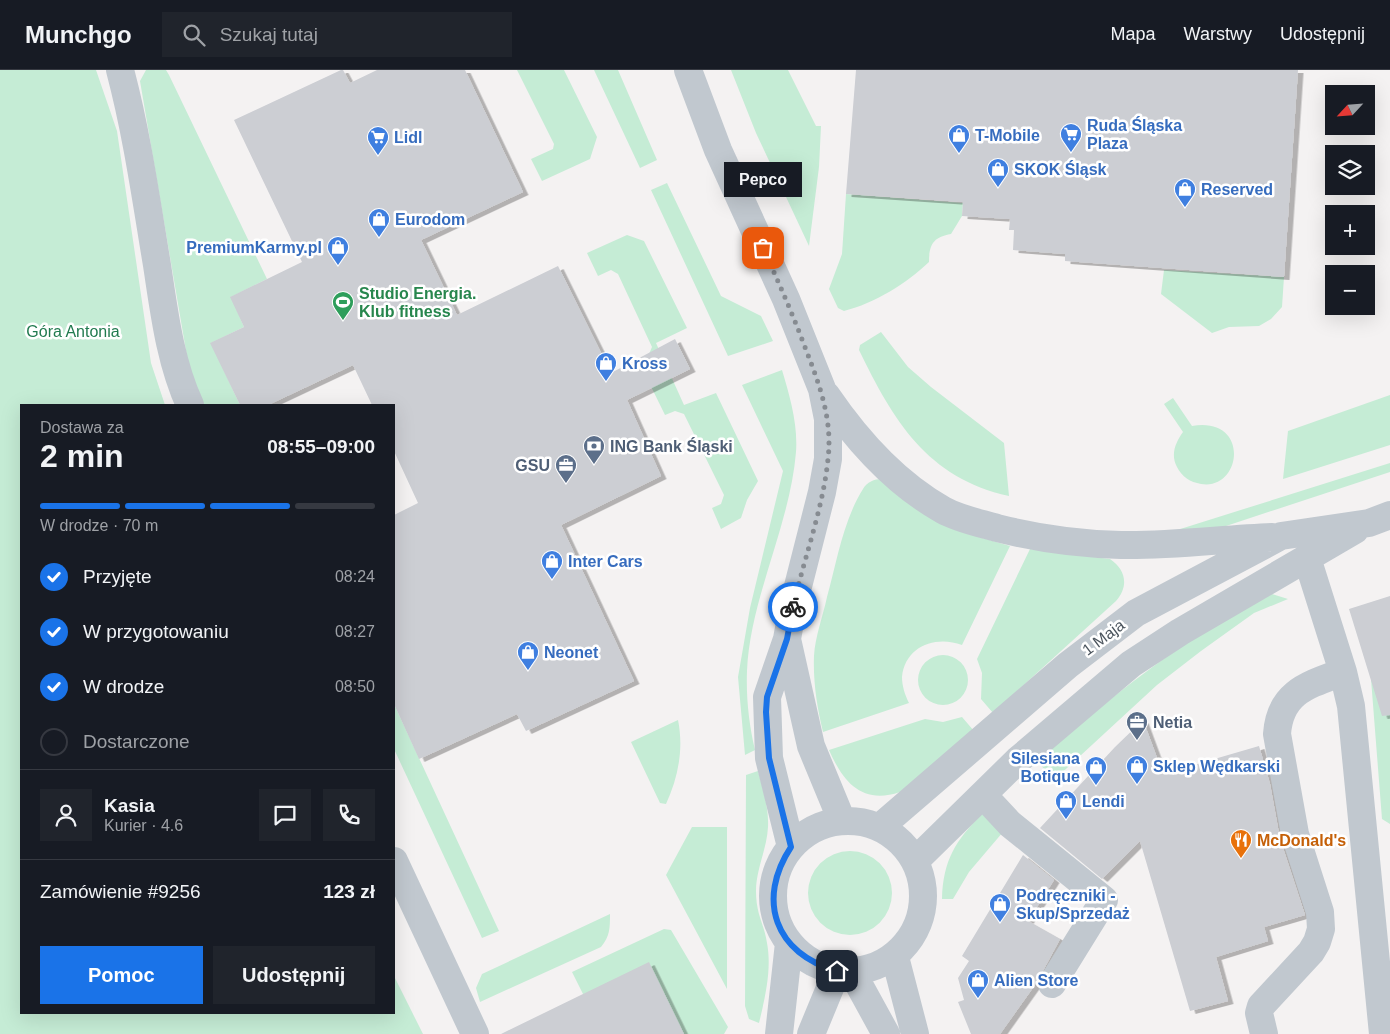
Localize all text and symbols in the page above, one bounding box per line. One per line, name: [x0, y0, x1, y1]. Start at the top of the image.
search box: [162, 12, 512, 57]
text: Munchgo: [25, 21, 132, 48]
icon: search: [180, 21, 208, 49]
text: Szukaj tutaj: [220, 24, 318, 45]
text: Mapa: [1111, 24, 1156, 44]
text: Warstwy: [1184, 24, 1252, 44]
text: Udostępnij: [1280, 24, 1365, 44]
north arrow: [1325, 85, 1375, 135]
map controls: [1325, 85, 1375, 315]
place label: Ruda Śląska Plaza: [1087, 116, 1182, 152]
supermarket icon: Ruda Śląska Plaza: [1059, 122, 1083, 153]
shop icon: T-Mobile: [947, 123, 971, 154]
supermarket icon: Lidl: [366, 125, 390, 156]
place label: T-Mobile: [975, 127, 1040, 144]
place label: Lidl: [394, 129, 422, 146]
button: layers: [1325, 145, 1375, 195]
shop icon: SKOK Śląsk: [986, 157, 1010, 188]
place label: SKOK Śląsk: [1014, 160, 1107, 178]
callout: Pepco: [724, 163, 802, 198]
text: Pepco: [739, 171, 787, 188]
shop icon: Reserved: [1173, 177, 1197, 208]
place label: Reserved: [1201, 181, 1273, 198]
button: +: [1325, 205, 1375, 255]
shop icon: Eurodom: [367, 207, 391, 238]
place label: Eurodom: [395, 211, 465, 228]
pin: [742, 227, 784, 269]
icon: bag: [749, 234, 777, 262]
shop icon: PremiumKarmy.pl: [326, 235, 350, 266]
place label: PremiumKarmy.pl: [186, 239, 322, 256]
button: −: [1325, 265, 1375, 315]
place label: Studio Energia. Klub fitness: [359, 285, 476, 320]
sports icon: Studio Energia. Klub fitness: [331, 290, 355, 321]
park label: Góra Antonia: [26, 323, 120, 340]
shop icon: Kross: [594, 351, 618, 382]
place label: Kross: [622, 355, 667, 372]
text: Dostawa za: [40, 419, 124, 436]
bank icon: ING Bank Śląski: [582, 434, 606, 465]
text: 08:55–09:00: [267, 436, 375, 457]
place label: ING Bank Śląski: [610, 437, 733, 455]
text: 2 min: [40, 438, 124, 474]
office icon: GSU: [554, 453, 578, 484]
place label: GSU: [515, 457, 550, 474]
text: W drodze · 70 m: [40, 517, 158, 534]
shop icon: Inter Cars: [540, 549, 564, 580]
place label: Inter Cars: [568, 553, 643, 570]
icon: check: [40, 563, 68, 591]
text: Przyjęte: [83, 566, 152, 587]
text: 08:24: [335, 568, 375, 585]
courier: [768, 582, 818, 632]
icon: bike: [779, 593, 807, 621]
street label: 1 Maja: [1079, 616, 1128, 659]
icon: check: [40, 618, 68, 646]
text: W przygotowaniu: [83, 621, 229, 642]
text: 08:27: [335, 623, 375, 640]
shop icon: Neonet: [516, 640, 540, 671]
place label: Neonet: [544, 644, 599, 661]
icon: check: [40, 673, 68, 701]
text: W drodze: [83, 676, 164, 697]
text: 08:50: [335, 678, 375, 695]
office icon: Netia: [1125, 710, 1149, 741]
place label: Netia: [1153, 714, 1192, 731]
text: Dostarczone: [83, 731, 190, 752]
place label: Silesiana Botique: [1011, 750, 1080, 785]
shop icon: Sklep Wędkarski: [1125, 754, 1149, 785]
shop icon: Silesiana Botique: [1084, 755, 1108, 786]
place label: Sklep Wędkarski: [1153, 758, 1280, 775]
button: person: [40, 789, 92, 841]
button: chat: [259, 789, 311, 841]
button: phone: [323, 789, 375, 841]
shop icon: Lendi: [1054, 789, 1078, 820]
place label: Lendi: [1082, 793, 1125, 810]
text: Kasia: [104, 795, 155, 816]
text: Kurier · 4.6: [104, 817, 183, 834]
restaurant icon: McDonald's: [1229, 828, 1253, 859]
place label: McDonald's: [1257, 832, 1346, 849]
text: Zamówienie #9256: [40, 881, 201, 902]
text: 123 zł: [323, 881, 375, 902]
place label: Podręczniki - Skup/Sprzedaż: [1016, 887, 1130, 922]
shop icon: Podręczniki - Skup/Sprzedaż: [988, 892, 1012, 923]
button: Pomoc: [40, 946, 203, 1004]
button: Udostępnij: [213, 946, 375, 1004]
pin: [816, 950, 858, 992]
icon: home: [823, 957, 851, 985]
shop icon: Alien Store: [966, 968, 990, 999]
place label: Alien Store: [994, 972, 1079, 989]

